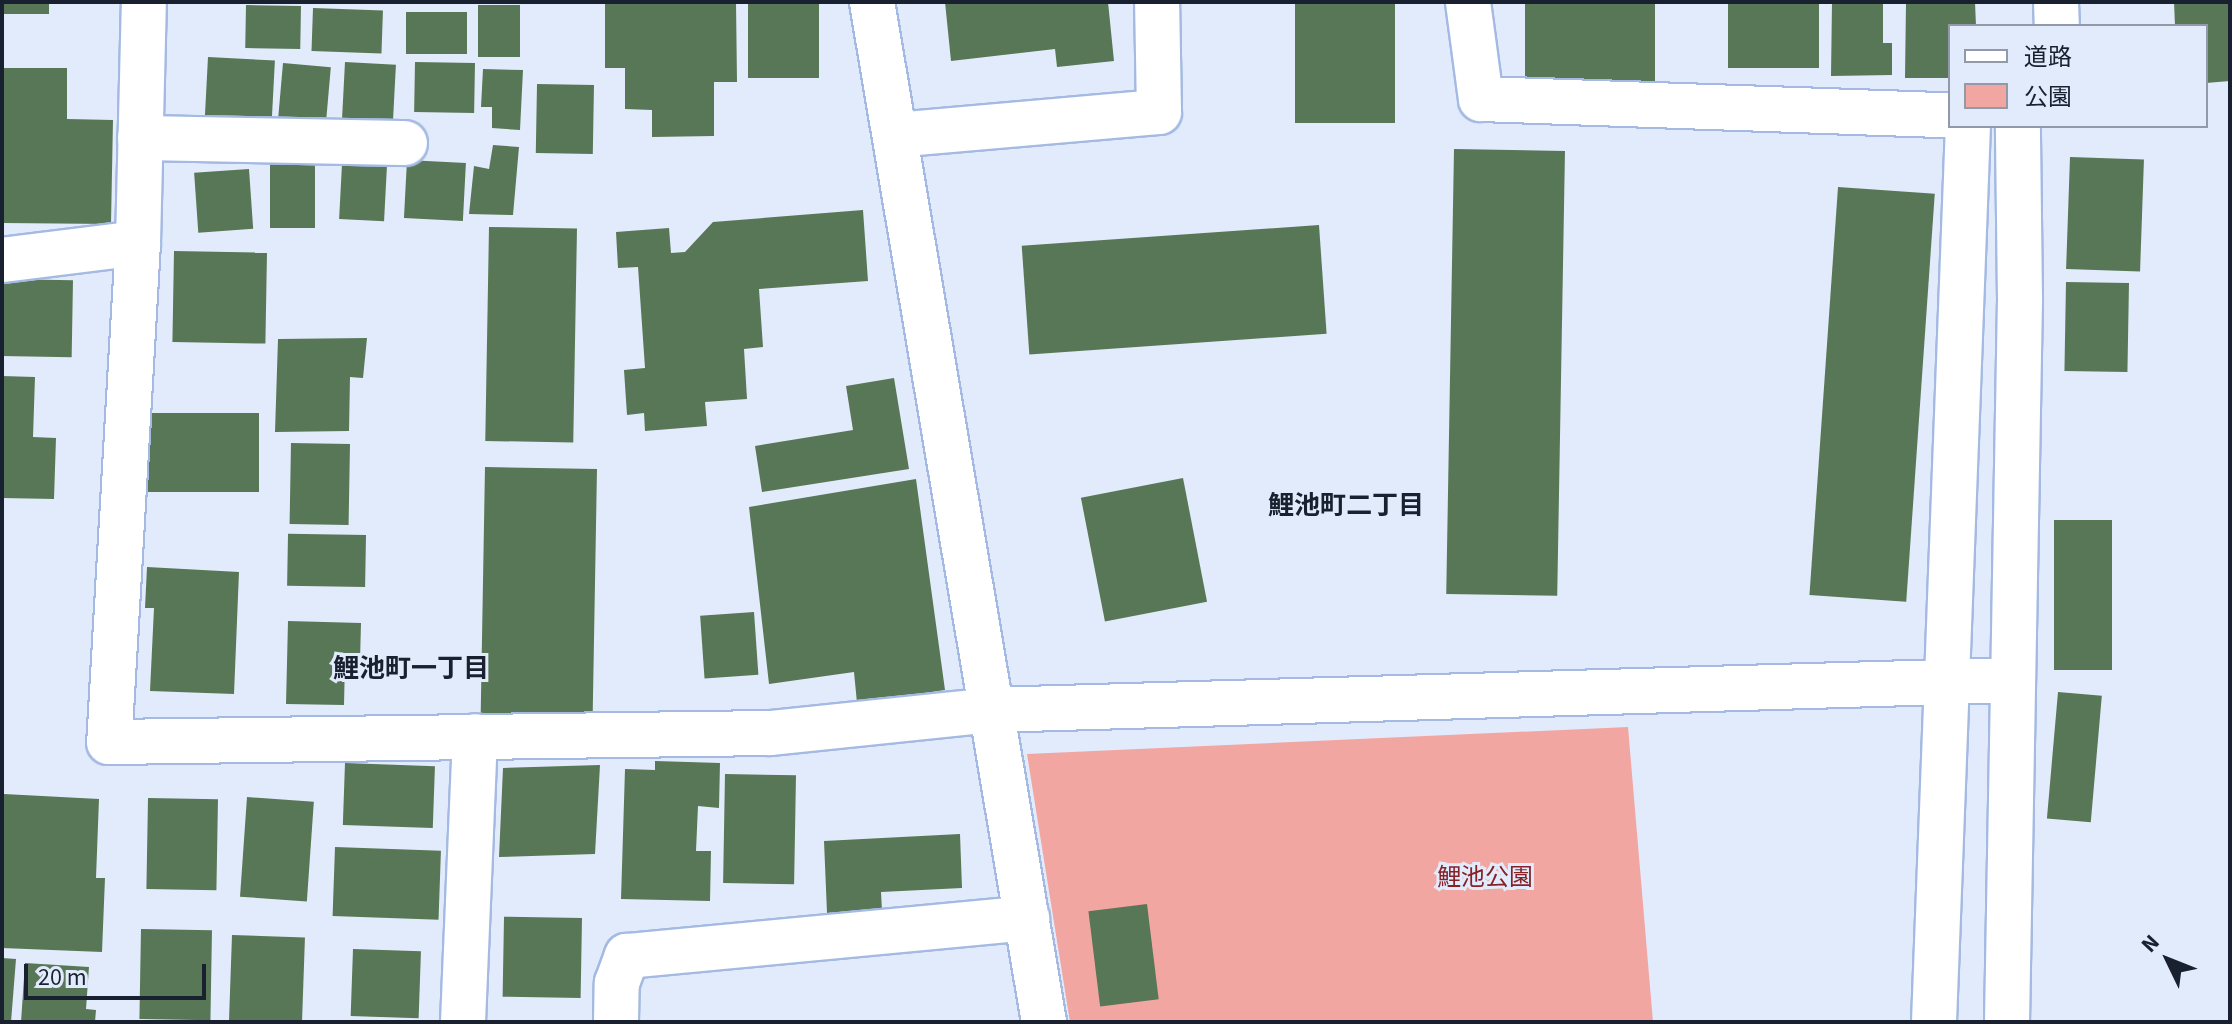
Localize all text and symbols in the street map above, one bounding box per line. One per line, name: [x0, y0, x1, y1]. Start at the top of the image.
legend: [1948, 24, 2208, 128]
text: 道路: [2024, 40, 2072, 75]
text: 公園: [2024, 80, 2072, 115]
district label: 鯉池町二丁目: [1268, 490, 1424, 522]
district label: 鯉池町一丁目: [333, 653, 489, 685]
park label: 鯉池公園: [1437, 864, 1533, 892]
north arrow: [2128, 920, 2208, 1000]
text: N: [2134, 927, 2167, 960]
scale bar: [28, 948, 210, 998]
text: 20 m: [38, 960, 87, 995]

